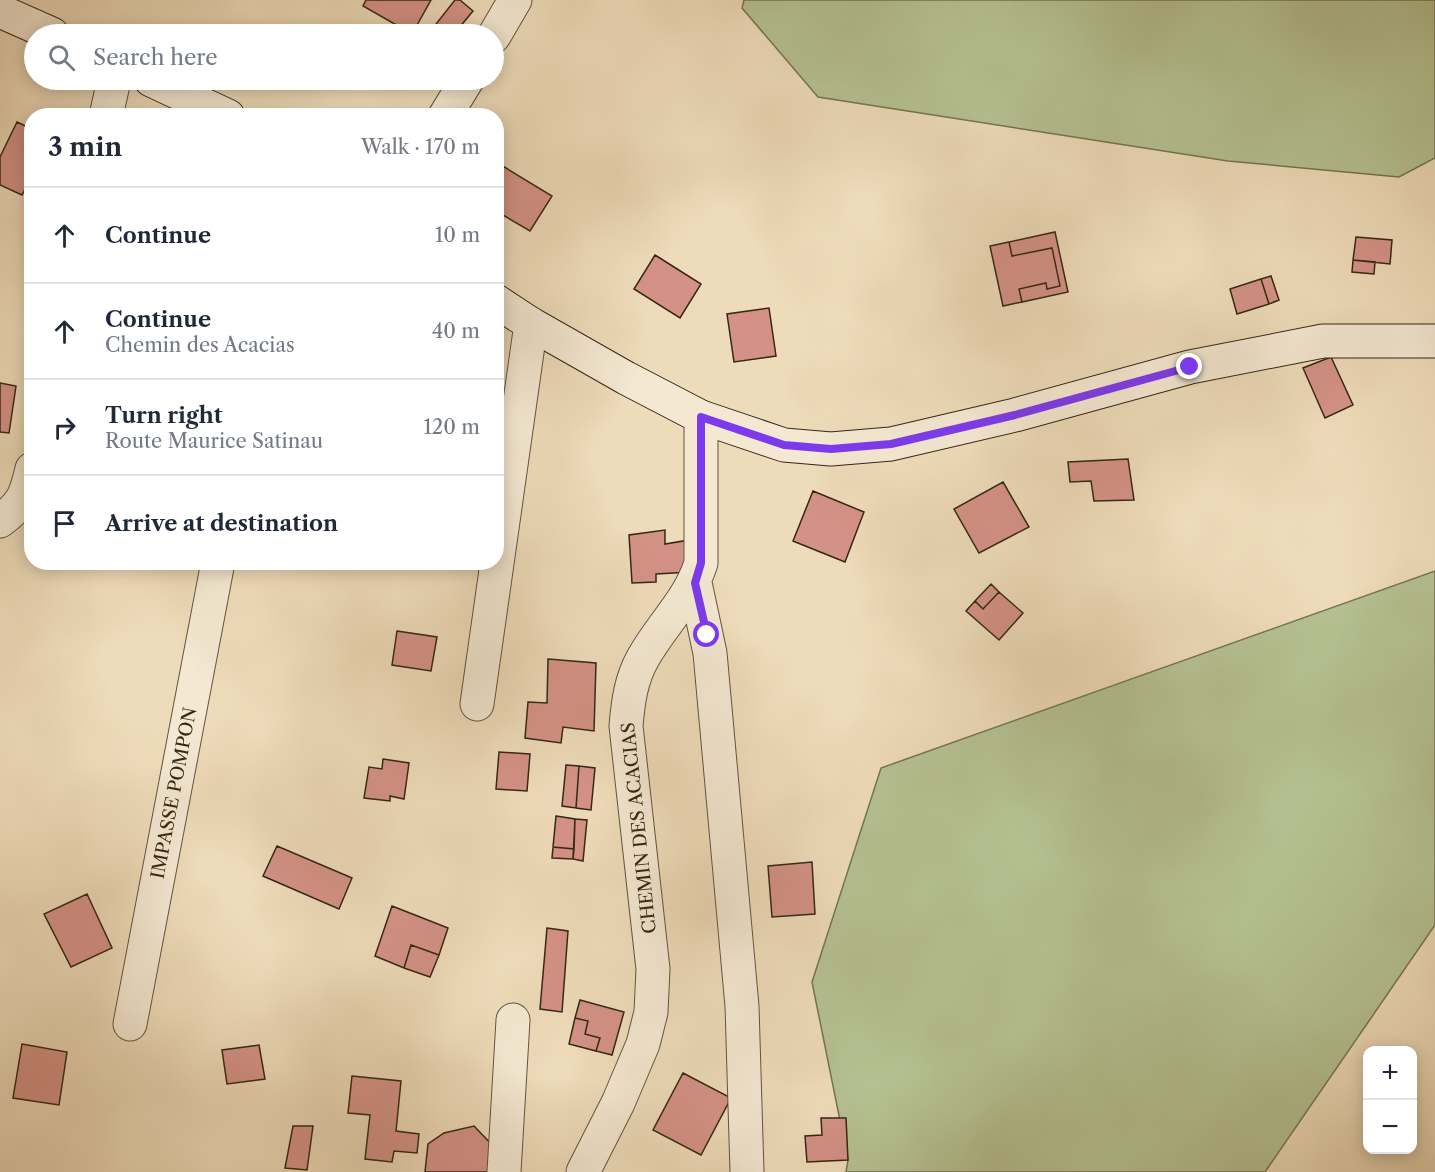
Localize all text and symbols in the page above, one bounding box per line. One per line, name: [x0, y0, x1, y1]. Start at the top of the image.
search box: [24, 24, 504, 90]
icon: search: [45, 41, 78, 74]
text: Search here: [93, 44, 218, 71]
text: 3 min: [48, 131, 122, 163]
text: Walk · 170 m: [361, 135, 480, 159]
icon: ahead: [48, 219, 81, 252]
text: Continue: [105, 222, 211, 249]
text: 10 m: [435, 223, 480, 247]
text: Continue: [105, 306, 211, 333]
icon: ahead: [48, 315, 81, 348]
text: 40 m: [432, 319, 480, 343]
text: Chemin des Acacias: [105, 333, 295, 357]
route end: [1176, 353, 1202, 379]
text: Turn right: [105, 402, 223, 429]
icon: right: [48, 411, 81, 444]
text: 120 m: [423, 415, 480, 439]
text: Route Maurice Satinau: [105, 429, 323, 453]
icon: arrive: [48, 507, 81, 540]
text: Arrive at destination: [105, 510, 338, 537]
route start: [693, 621, 719, 647]
street label: IMPASSE POMPON: [147, 705, 201, 881]
street label: CHEMIN DES ACACIAS: [617, 721, 661, 935]
map controls: [1363, 1046, 1417, 1154]
button: +: [1363, 1046, 1417, 1100]
button: −: [1363, 1100, 1417, 1154]

